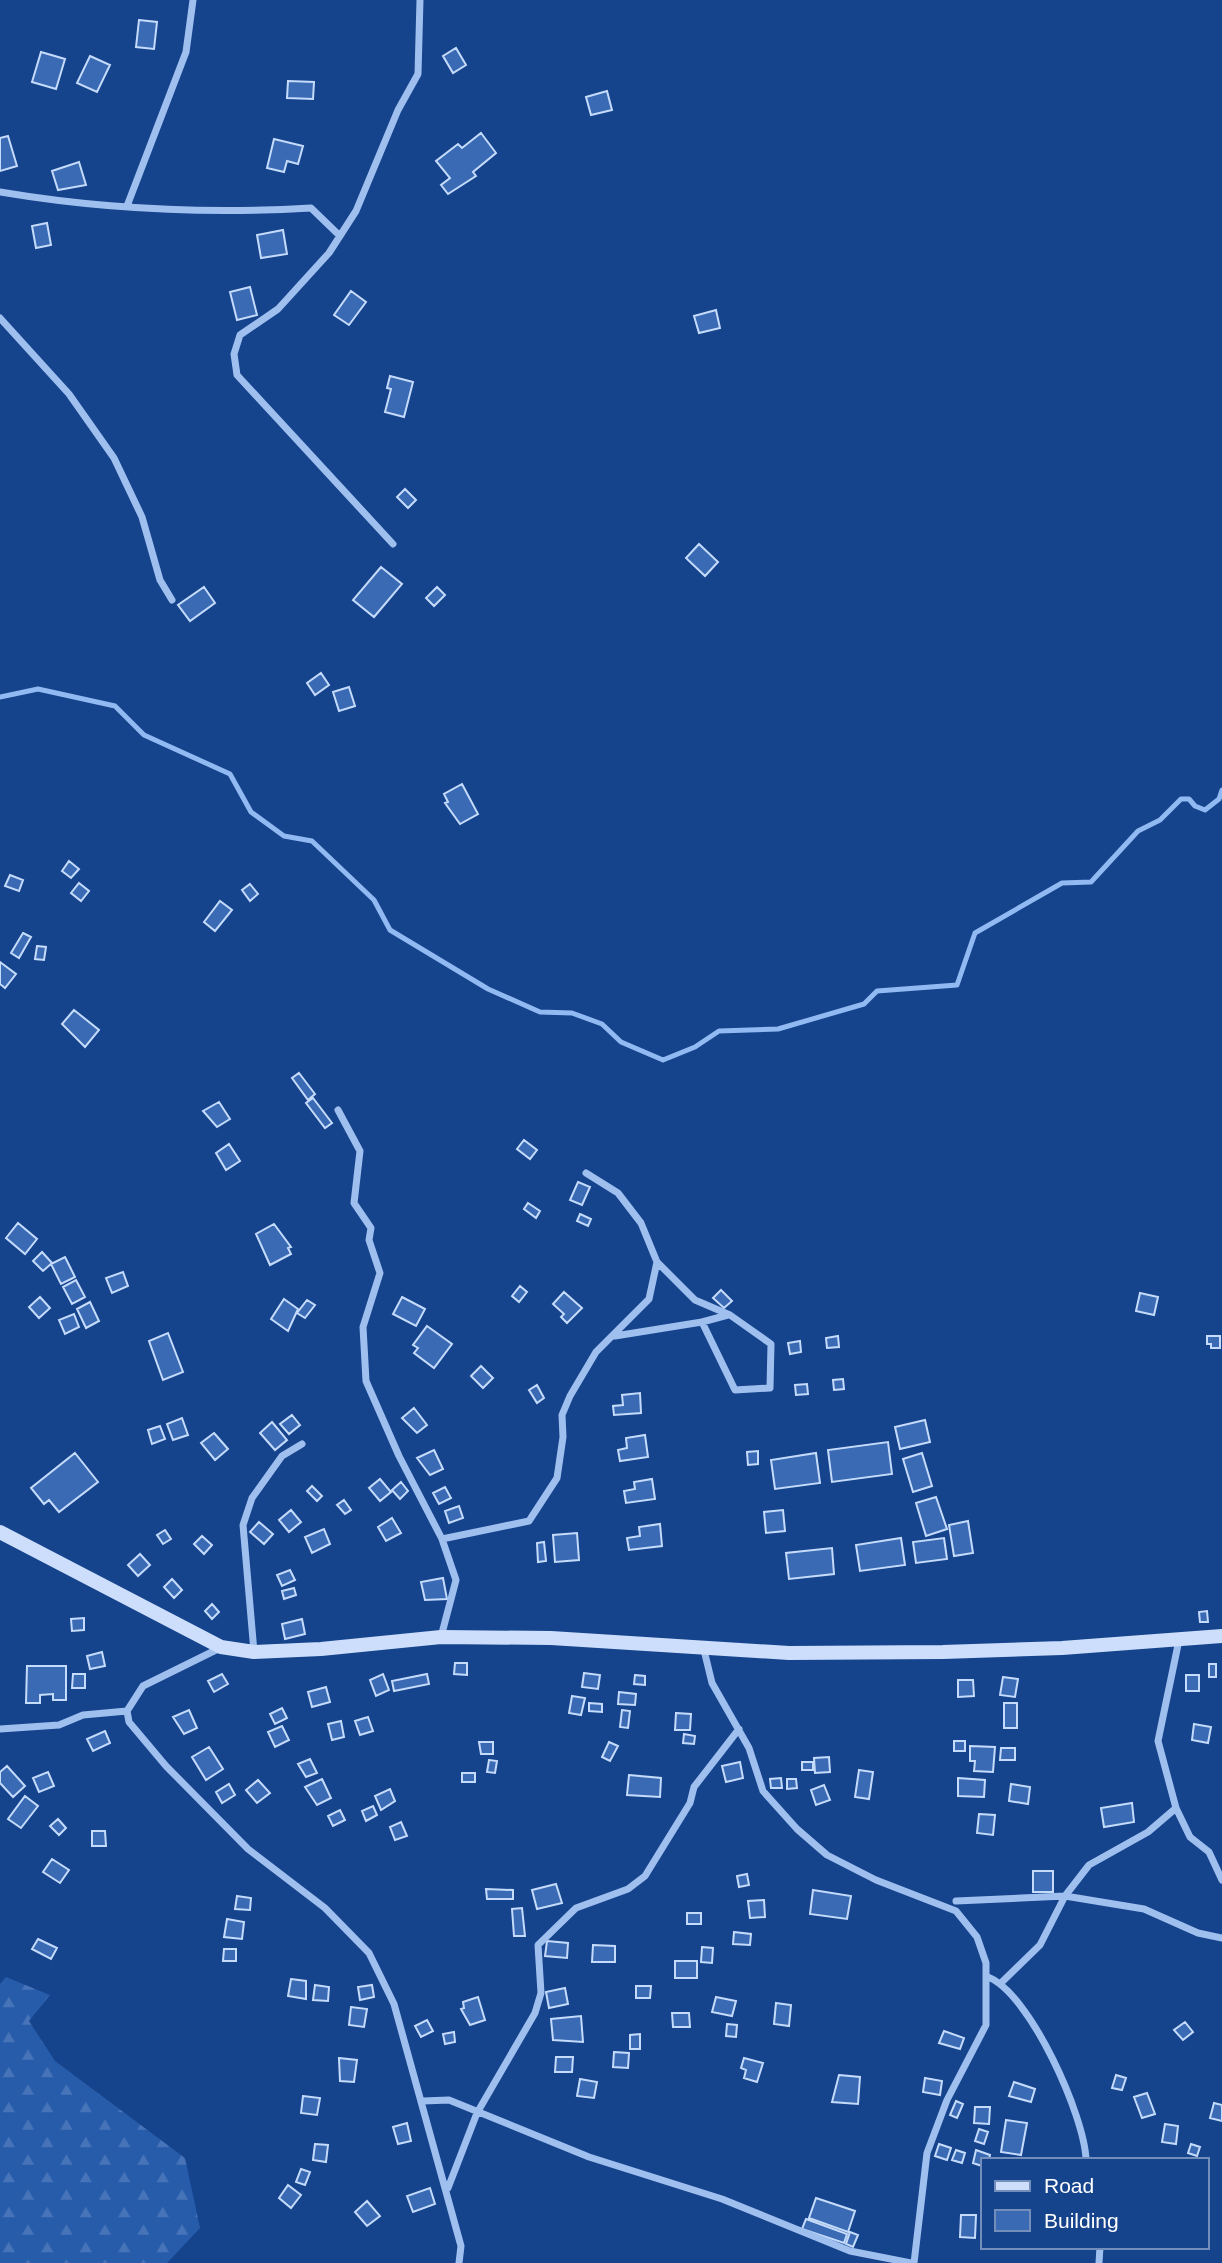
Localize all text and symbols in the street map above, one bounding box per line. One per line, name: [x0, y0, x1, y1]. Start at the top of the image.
legend: [981, 2158, 1208, 2249]
text: Road: [1044, 2174, 1094, 2197]
text: Building: [1044, 2209, 1119, 2232]

